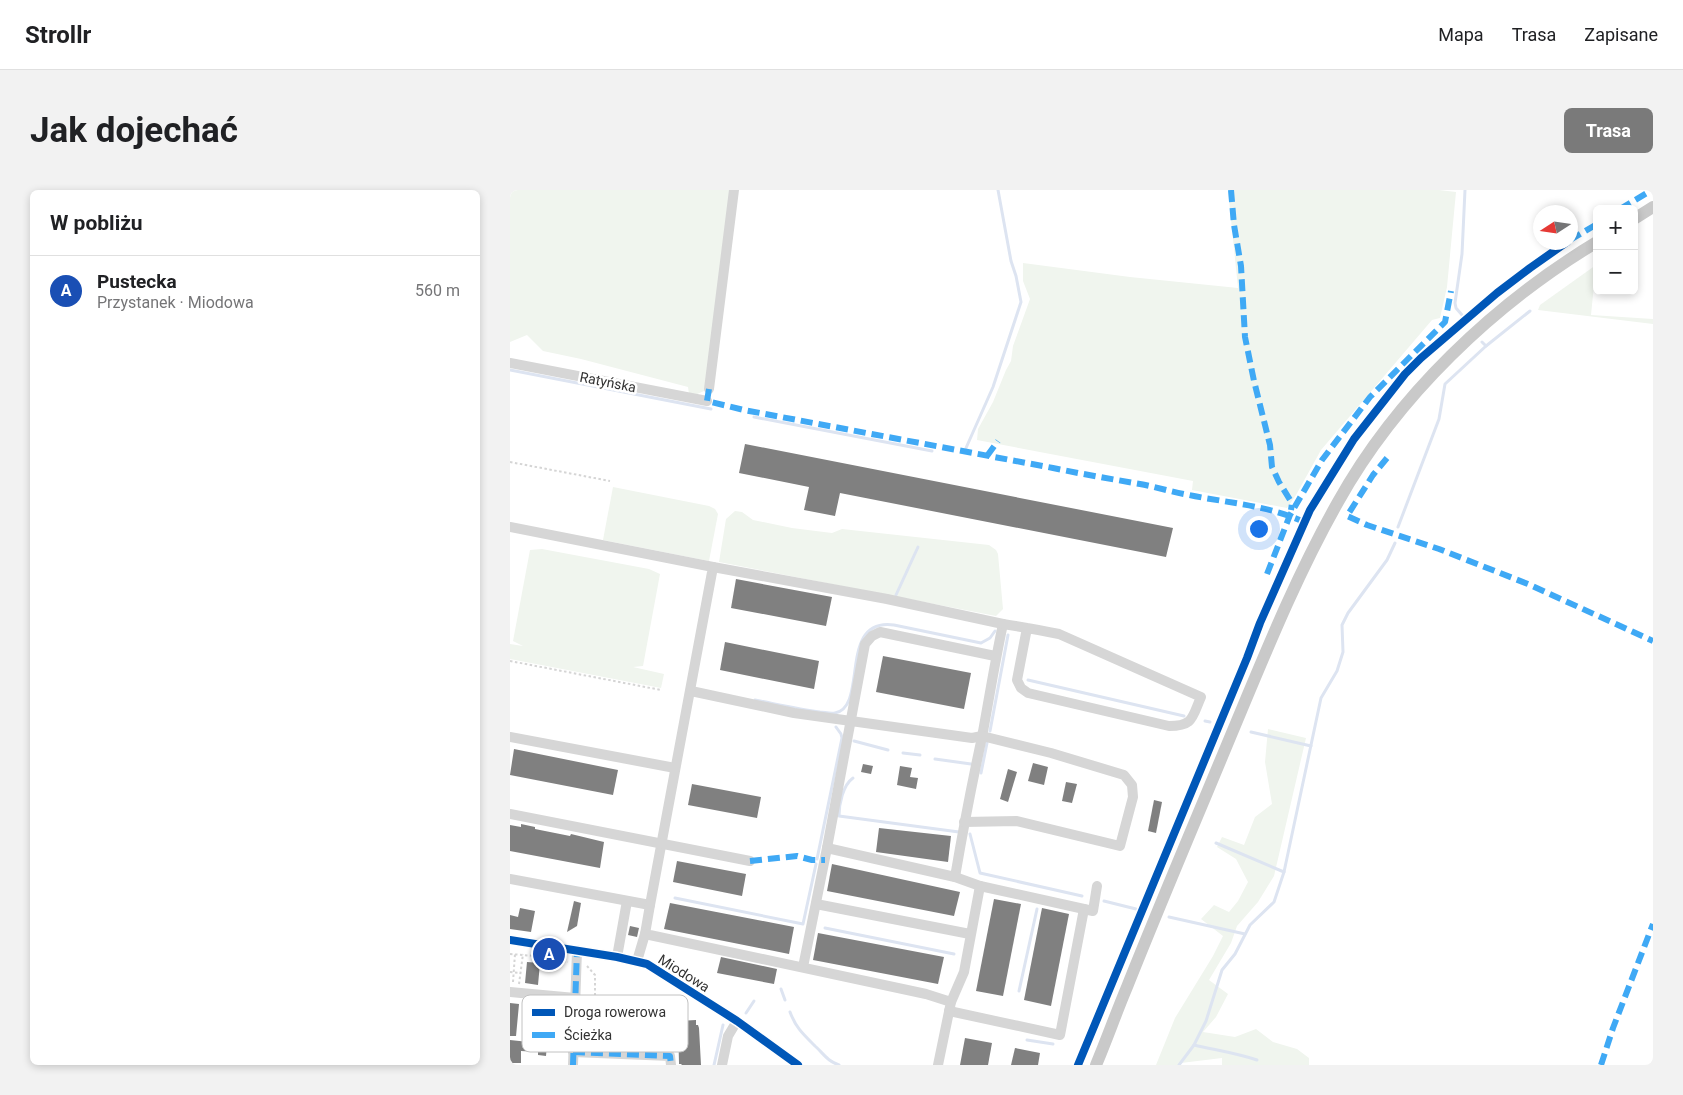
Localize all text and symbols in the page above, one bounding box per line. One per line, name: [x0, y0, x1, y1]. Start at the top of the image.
text: Strollr: [25, 21, 91, 49]
text: Mapa: [1438, 24, 1484, 45]
text: Trasa: [1512, 24, 1556, 45]
text: Zapisane: [1584, 24, 1658, 45]
button: Trasa: [1564, 108, 1653, 153]
text: Jak dojechać: [30, 110, 238, 151]
north arrow: [1533, 205, 1578, 250]
map controls: [1593, 205, 1638, 295]
button: +: [1593, 205, 1638, 250]
text: W pobliżu: [50, 211, 143, 235]
button: −: [1593, 250, 1638, 295]
text: Pustecka: [97, 270, 177, 293]
text: A: [61, 281, 71, 300]
text: 560 m: [415, 281, 460, 300]
text: Przystanek · Miodowa: [97, 293, 254, 312]
street label: Ratyńska: [578, 369, 638, 395]
your location: [1246, 516, 1272, 542]
pin: A: [533, 935, 565, 973]
street label: Miodowa: [655, 951, 713, 995]
legend: [522, 995, 688, 1052]
text: Droga rowerowa: [564, 1004, 666, 1020]
text: Ścieżka: [564, 1026, 612, 1043]

